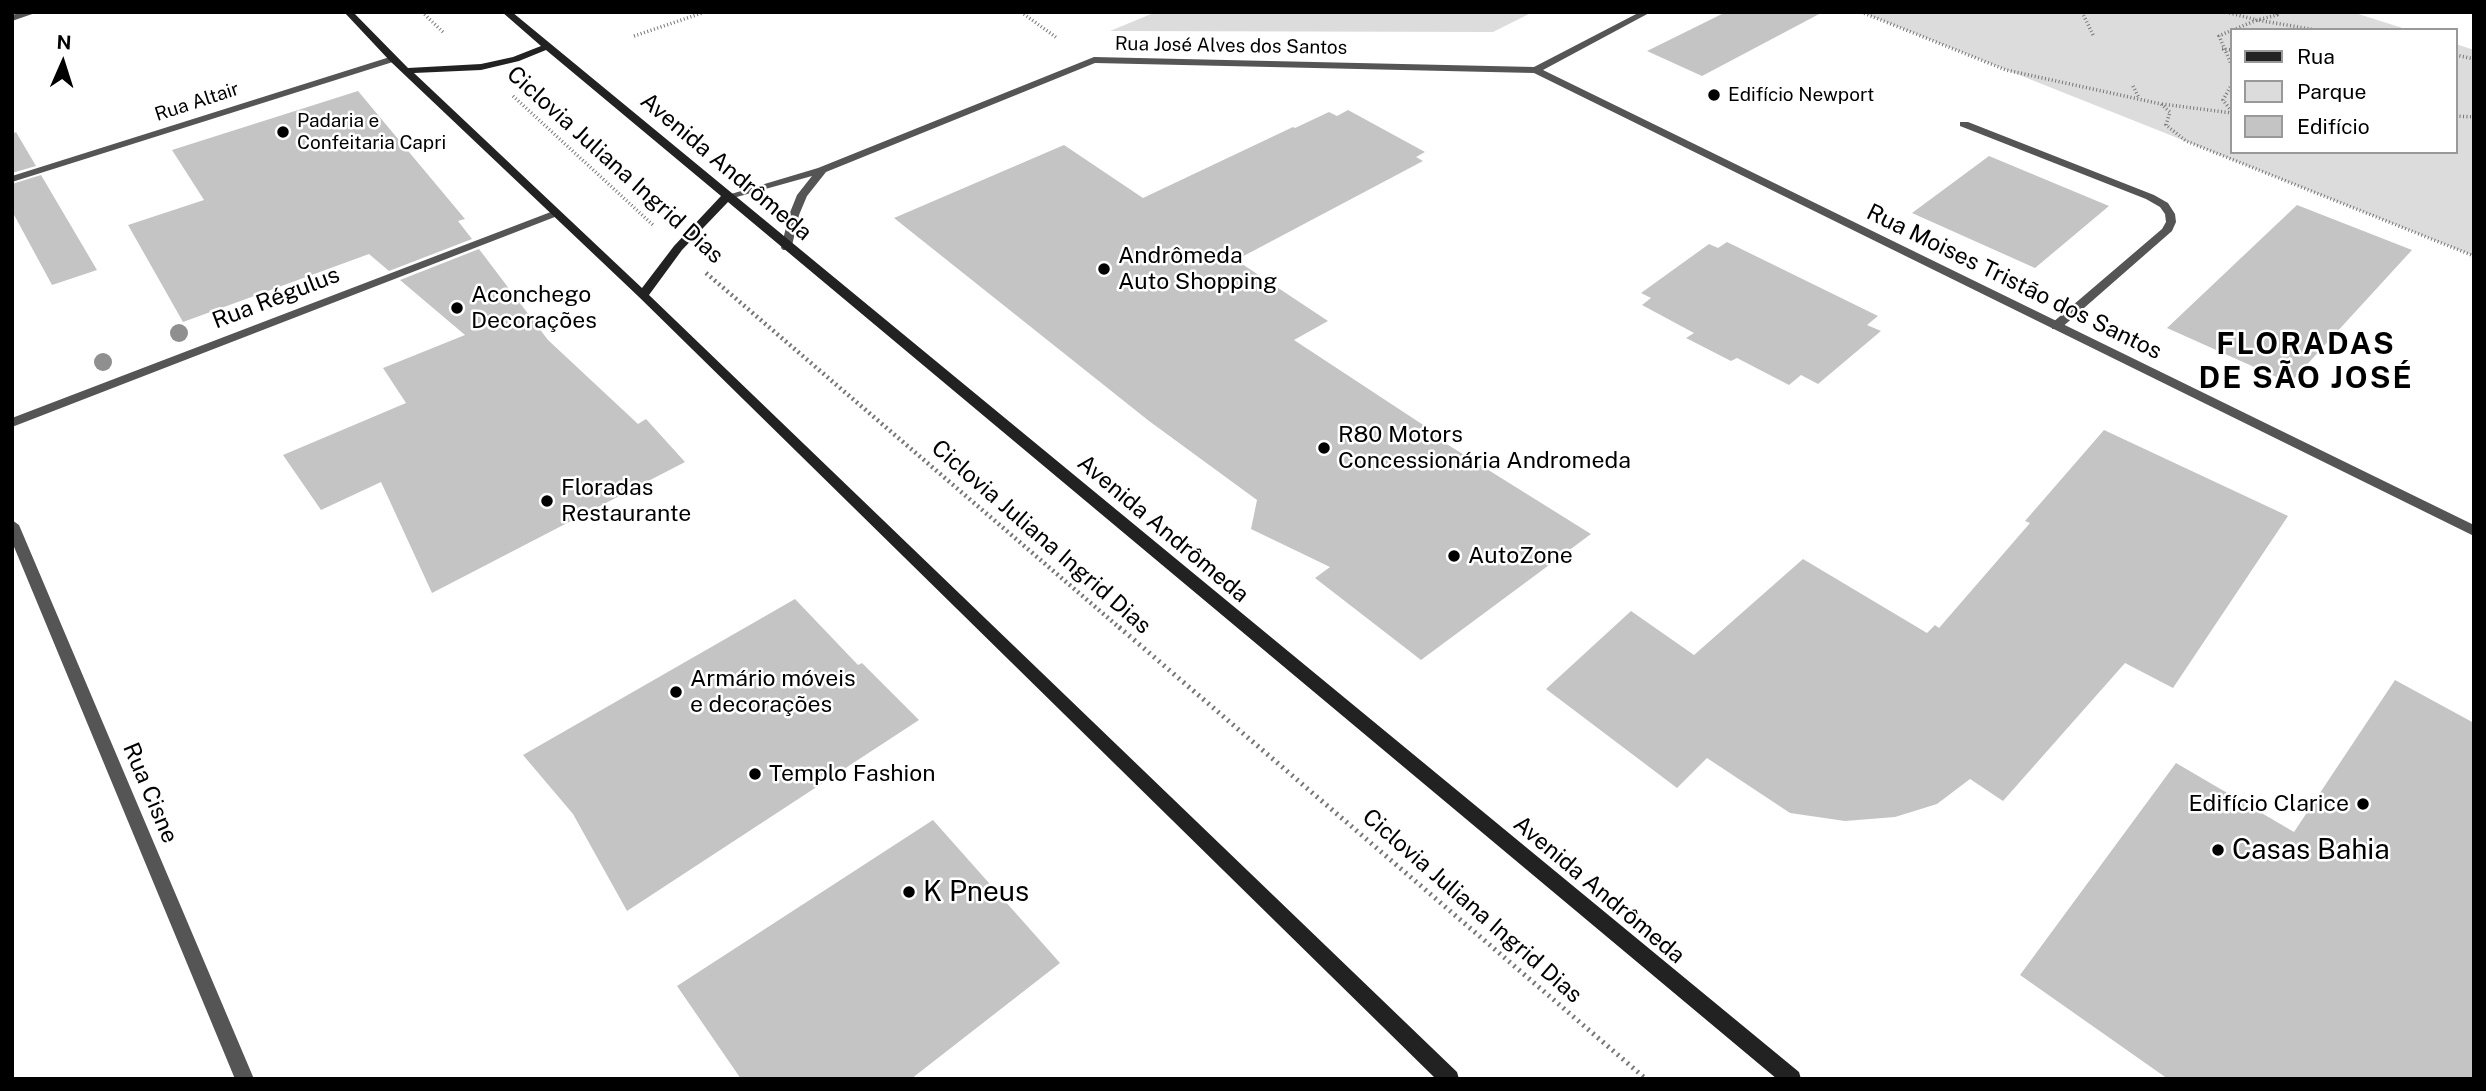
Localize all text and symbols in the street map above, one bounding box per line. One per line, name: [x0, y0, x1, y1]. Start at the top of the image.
north arrow: [28, 28, 98, 98]
legend: [2230, 28, 2458, 154]
text: N: [56, 31, 72, 53]
street label: Rua José Alves dos Santos: [1115, 33, 1347, 59]
text: Rua: [2297, 44, 2335, 69]
street label: Ciclovia Juliana Ingrid Dias: [501, 60, 729, 270]
street label: Rua Altair: [152, 78, 242, 126]
text: Parque: [2297, 79, 2366, 104]
place label: Edifício Newport: [1728, 84, 1874, 106]
street label: Avenida Andrômeda: [635, 87, 817, 247]
marker: Edifício Newport: [1706, 87, 1722, 103]
place label: Padaria e Confeitaria Capri: [297, 110, 446, 154]
text: Edifício: [2297, 114, 2370, 139]
marker: Padaria e Confeitaria Capri: [275, 124, 291, 140]
street label: Rua Moises Tristão dos Santos: [1862, 198, 2166, 366]
place label: Andrômeda Auto Shopping: [1118, 242, 1277, 296]
street label: Rua Régulus: [208, 261, 344, 335]
marker: Andrômeda Auto Shopping: [1096, 261, 1112, 277]
place label: Aconchego Decorações: [471, 281, 597, 335]
marker: Aconchego Decorações: [449, 300, 465, 316]
district label: FLORADAS DE SÃO JOSÉ: [2200, 327, 2412, 398]
place label: R80 Motors Concessionária Andromeda: [1338, 421, 1631, 475]
street label: Ciclovia Juliana Ingrid Dias: [926, 434, 1156, 640]
marker: R80 Motors Concessionária Andromeda: [1316, 440, 1332, 456]
street label: Avenida Andrômeda: [1072, 449, 1254, 609]
place label: Floradas Restaurante: [561, 474, 691, 528]
marker: Floradas Restaurante: [539, 493, 555, 509]
place label: AutoZone: [1468, 542, 1573, 570]
marker: AutoZone: [1446, 548, 1462, 564]
place label: Armário móveis e decorações: [690, 665, 856, 719]
marker: Armário móveis e decorações: [668, 684, 684, 700]
street label: Rua Cisne: [116, 739, 184, 847]
place label: Templo Fashion: [769, 760, 936, 788]
marker: Templo Fashion: [747, 766, 763, 782]
place label: Edifício Clarice: [2188, 790, 2349, 818]
marker: Edifício Clarice: [2355, 796, 2371, 812]
street label: Ciclovia Juliana Ingrid Dias: [1357, 803, 1587, 1009]
street label: Avenida Andrômeda: [1508, 810, 1690, 970]
place label: Casas Bahia: [2232, 833, 2390, 867]
marker: Casas Bahia: [2210, 842, 2226, 858]
place label: K Pneus: [923, 875, 1029, 909]
marker: K Pneus: [901, 884, 917, 900]

